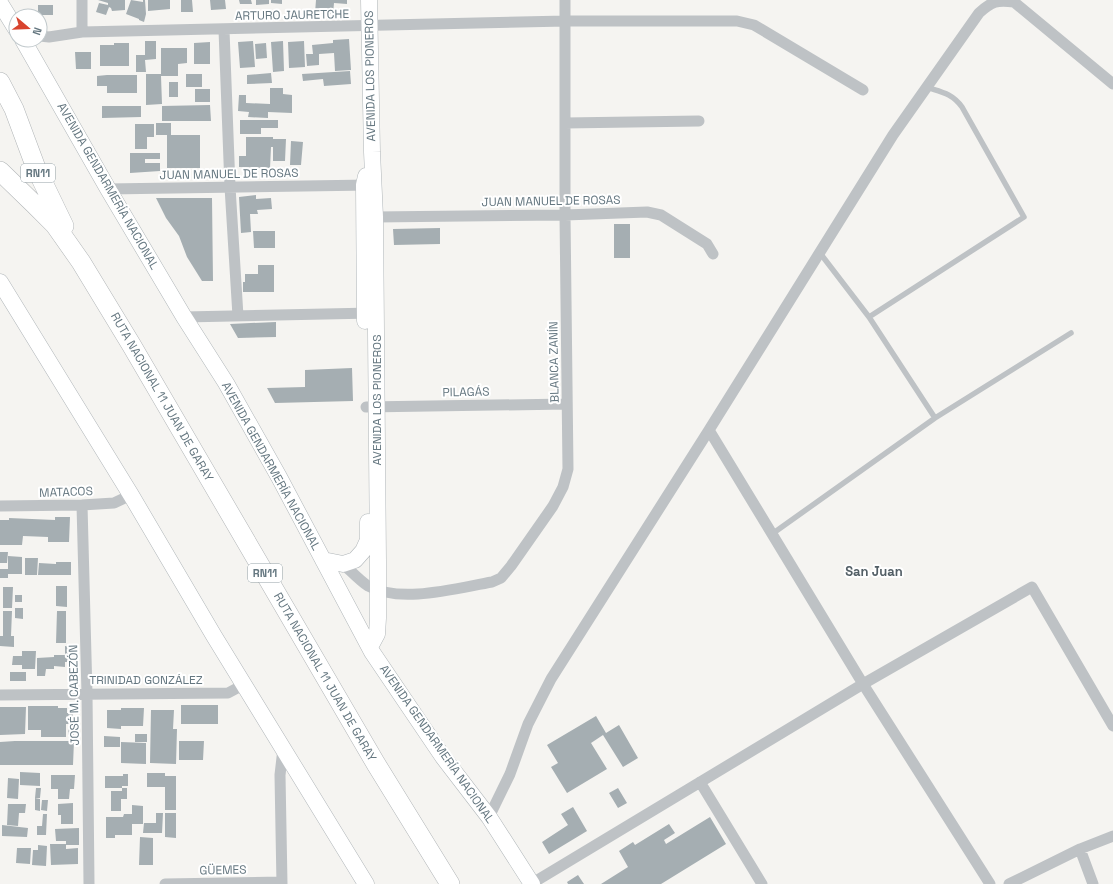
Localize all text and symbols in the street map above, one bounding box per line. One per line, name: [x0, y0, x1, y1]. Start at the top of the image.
street label: ARTURO JAURETCHE: [235, 6, 349, 24]
north arrow: [8, 8, 48, 48]
street label: AVENIDA LOS PIONEROS: [361, 10, 379, 142]
text: N: [30, 25, 45, 37]
street label: AVENIDA GENDARMERÍA NACIONAL: [54, 100, 163, 273]
road number: RN11: [21, 164, 55, 182]
street label: JUAN MANUEL DE ROSAS: [159, 165, 299, 183]
street label: JUAN MANUEL DE ROSAS: [481, 192, 621, 210]
street label: RUTA NACIONAL 11 JUAN DE GARAY: [107, 310, 217, 485]
street label: BLANCA ZANÍN: [545, 321, 563, 403]
street label: AVENIDA LOS PIONEROS: [369, 335, 385, 465]
street label: AVENIDA GENDARMERÍA NACIONAL: [218, 379, 324, 553]
street label: PILAGÁS: [442, 384, 490, 400]
street label: MATACOS: [39, 483, 93, 501]
district label: San Juan: [845, 563, 903, 580]
road number: RN11: [248, 564, 282, 582]
street label: RUTA NACIONAL 11 JUAN DE GARAY: [270, 590, 380, 765]
street label: JOSÉ M. CABEZÓN: [65, 644, 83, 746]
street label: AVENIDA GENDARMERÍA NACIONAL: [376, 661, 498, 827]
street label: TRINIDAD GONZÁLEZ: [89, 672, 203, 688]
street label: GÜEMES: [199, 862, 247, 878]

